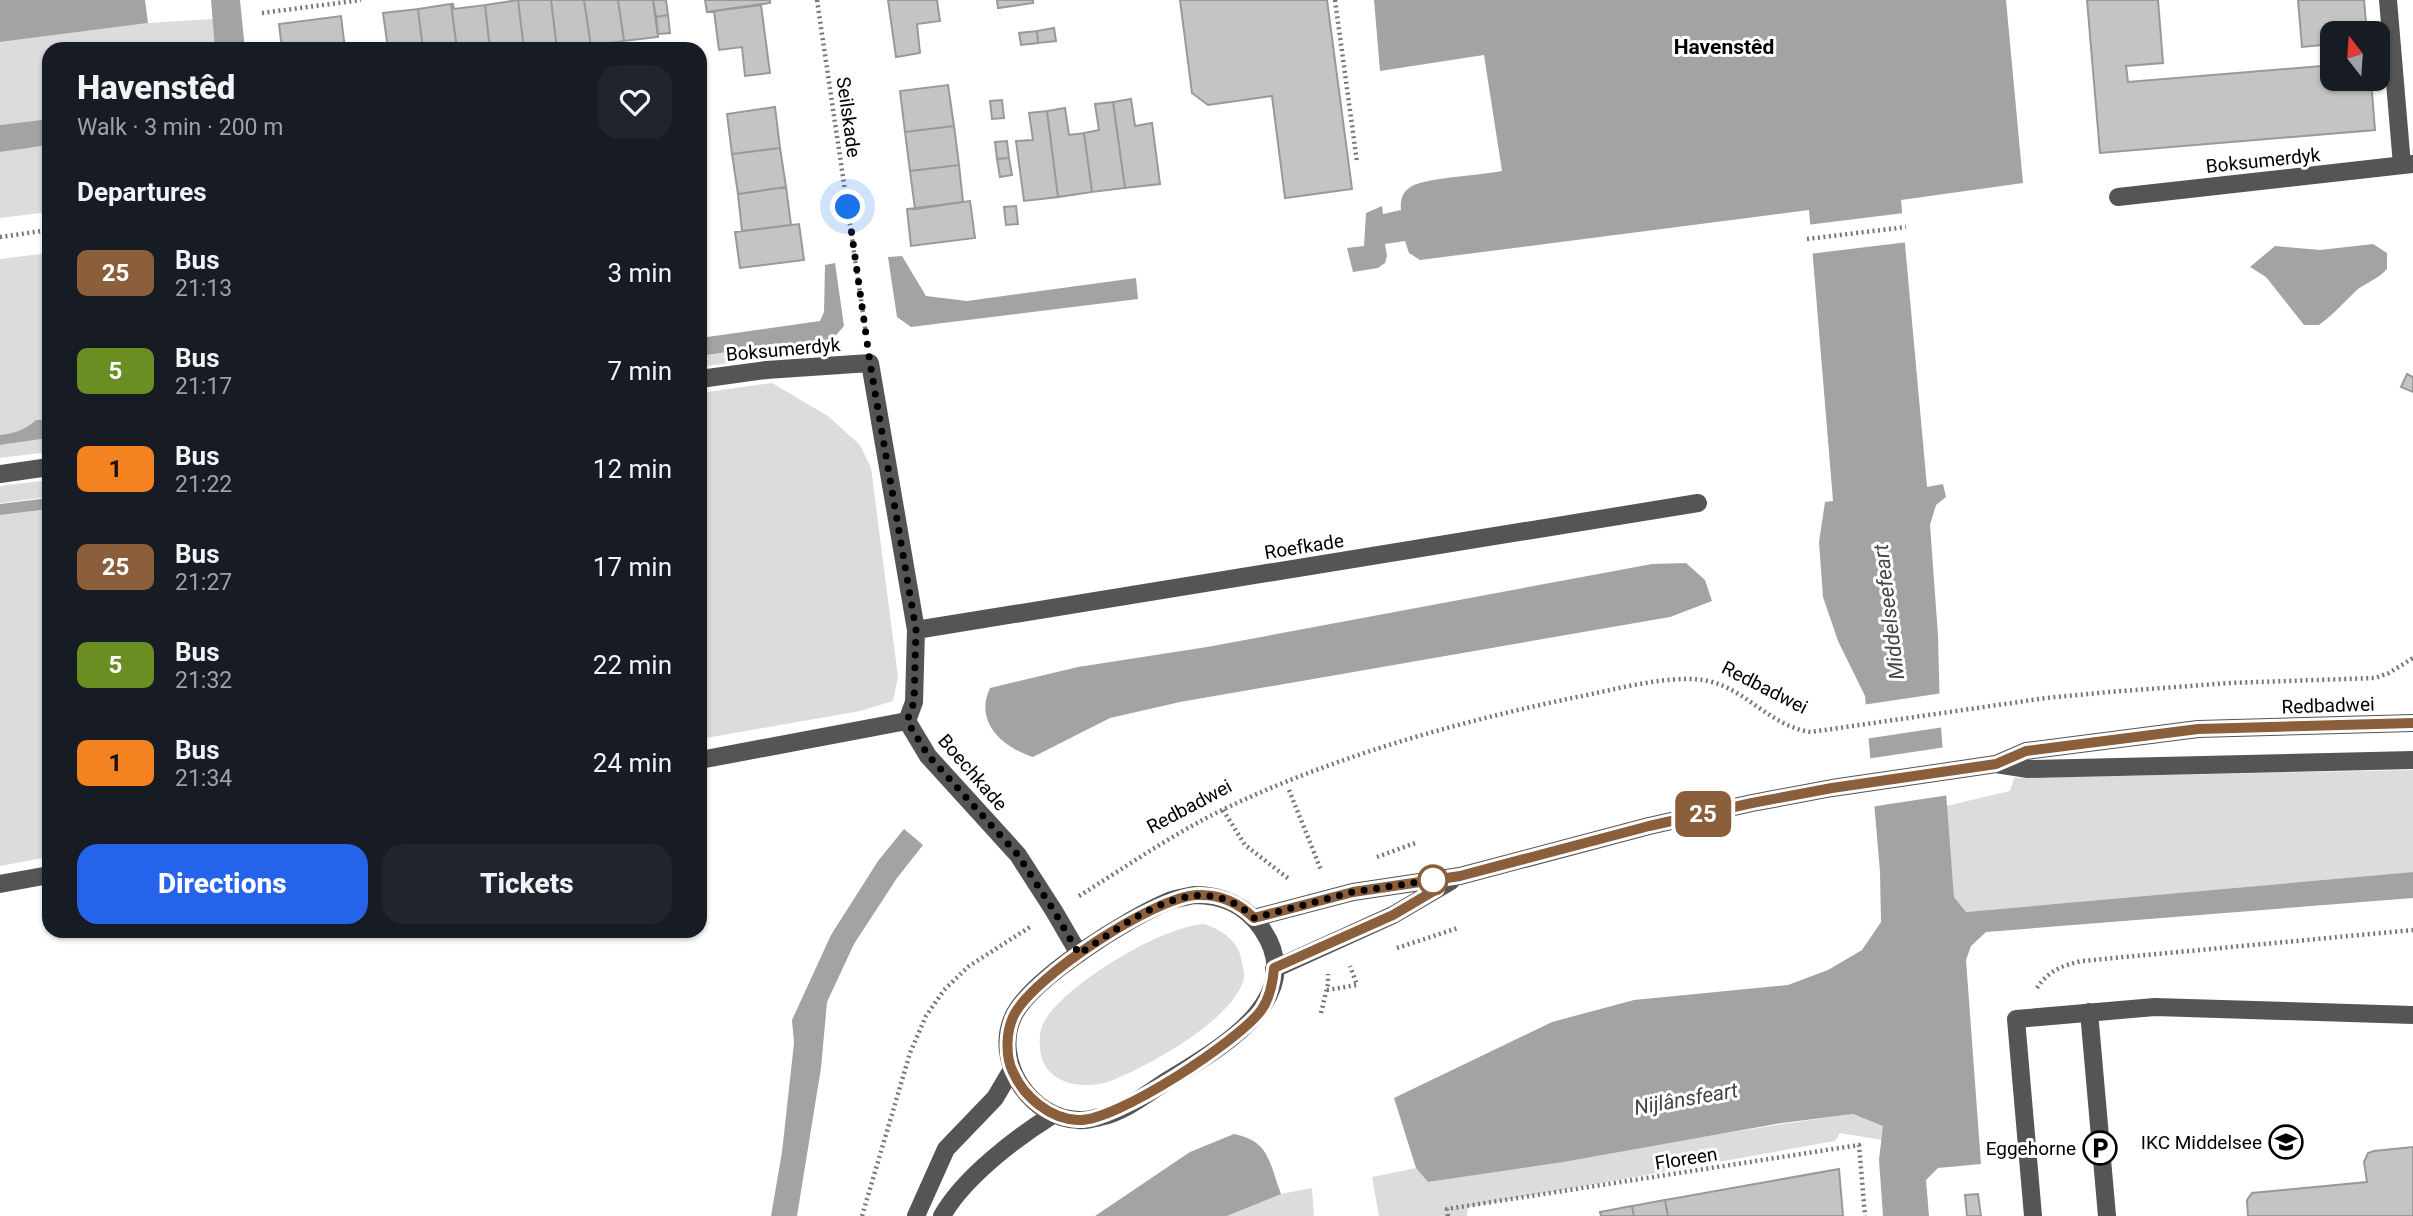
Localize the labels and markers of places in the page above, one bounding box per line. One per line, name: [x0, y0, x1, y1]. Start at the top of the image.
unlabelled marker: [1418, 865, 1448, 895]
school or university icon: IKC Middelsee: [2267, 1123, 2305, 1161]
parking icon: Eggehorne: [2081, 1129, 2119, 1167]
place label: IKC Middelsee: [2141, 1131, 2262, 1154]
place label: Eggehorne: [1986, 1137, 2076, 1160]

